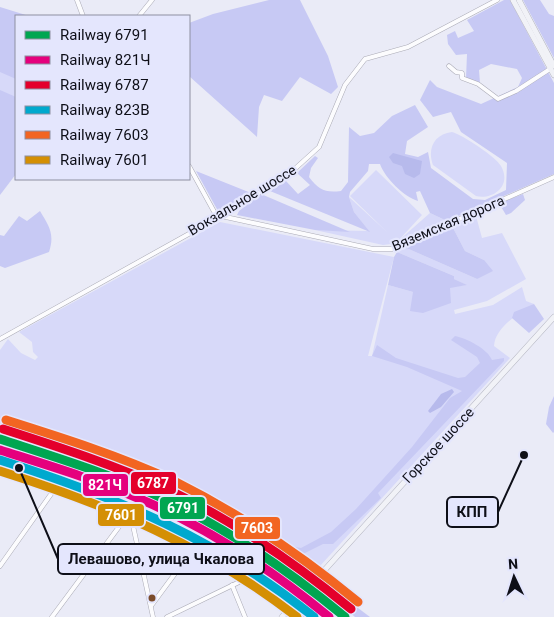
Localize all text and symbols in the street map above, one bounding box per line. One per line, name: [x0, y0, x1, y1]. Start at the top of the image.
legend: [15, 15, 190, 180]
text: Railway 6791: [60, 26, 149, 44]
text: Railway 821Ч: [60, 51, 150, 69]
text: Railway 6787: [60, 76, 149, 94]
text: Railway 823В: [60, 101, 149, 119]
text: Railway 7603: [60, 126, 149, 144]
text: Railway 7601: [60, 151, 149, 169]
street label: Вокзальное шоссе: [185, 161, 299, 239]
street label: Вяземская дорога: [389, 192, 507, 254]
street label: Горское шоссе: [399, 404, 477, 486]
line badge: 6787: [130, 471, 177, 495]
line badge: 821Ч: [82, 473, 129, 497]
text: 6787: [137, 475, 169, 491]
text: 821Ч: [88, 477, 122, 493]
line badge: 6791: [159, 496, 206, 520]
callout: КПП: [447, 497, 498, 527]
text: 6791: [167, 500, 199, 516]
line badge: 7601: [97, 503, 145, 527]
text: КПП: [457, 503, 487, 521]
text: 7601: [105, 507, 137, 523]
line badge: 7603: [234, 516, 281, 540]
text: 7603: [241, 520, 273, 536]
callout: Левашово, улица Чкалова: [58, 544, 264, 574]
text: Левашово, улица Чкалова: [68, 550, 254, 568]
north arrow: [489, 552, 539, 602]
text: N: [508, 556, 519, 572]
unlabelled marker: [147, 593, 157, 603]

